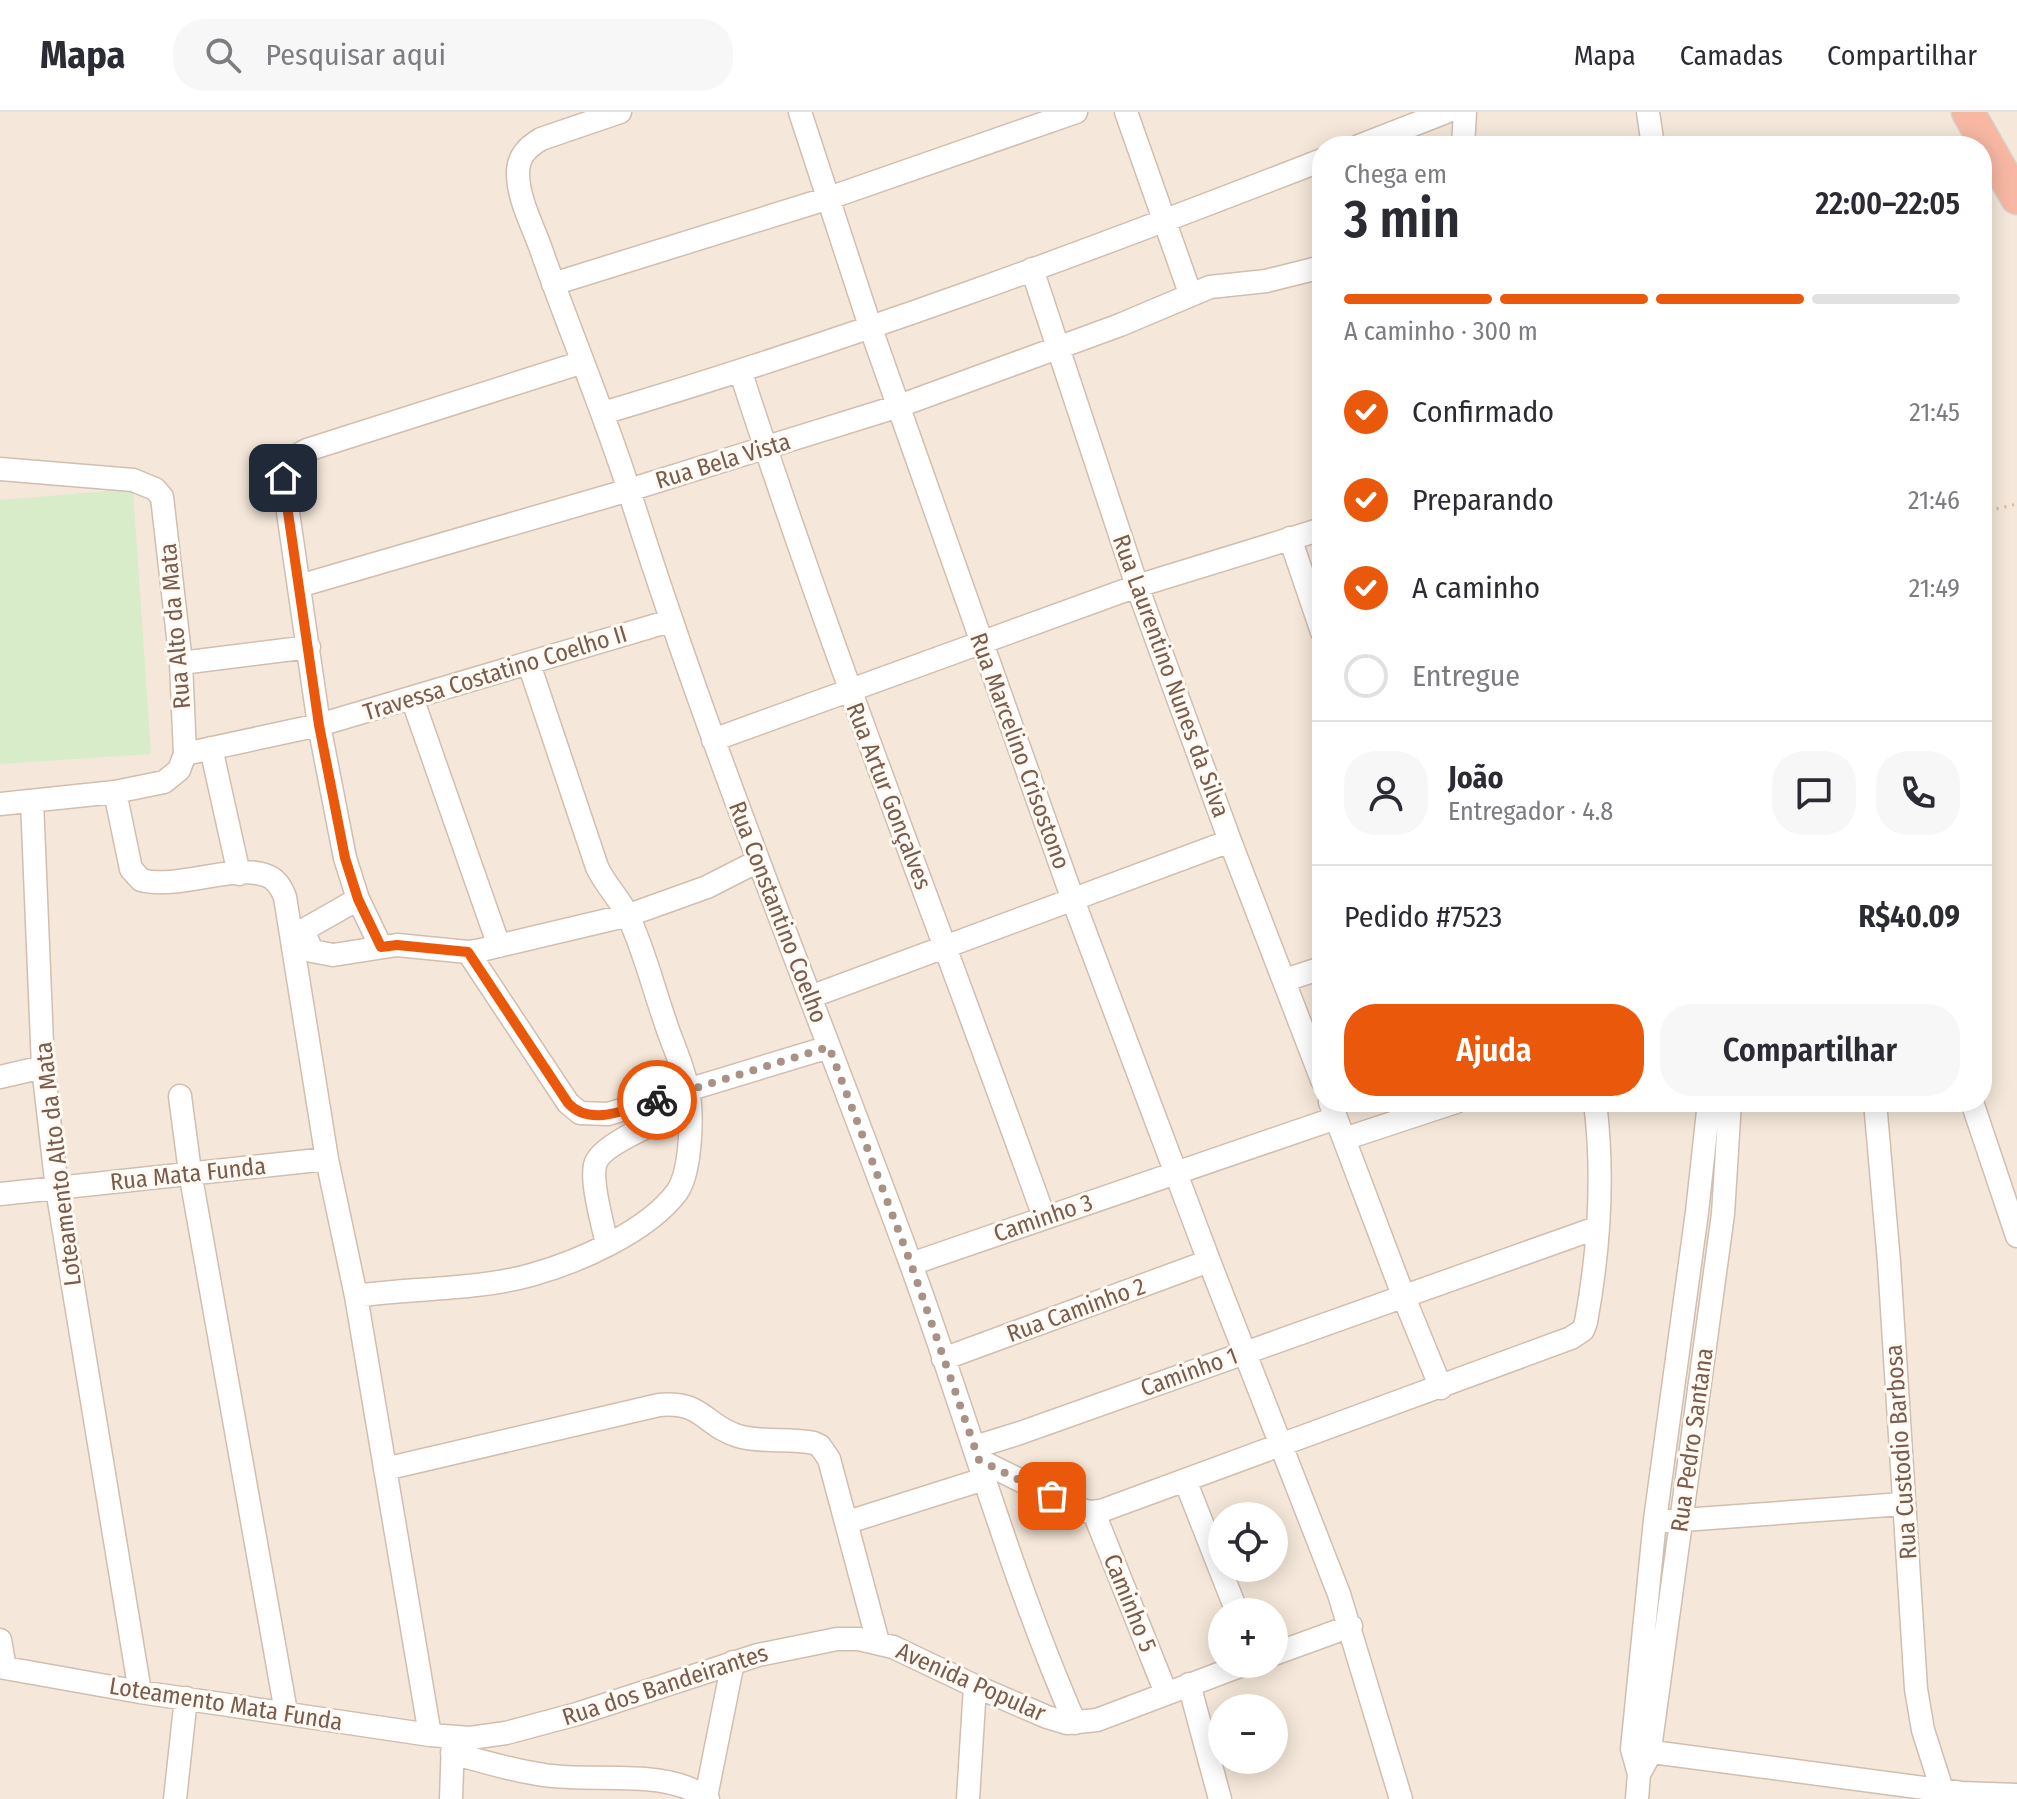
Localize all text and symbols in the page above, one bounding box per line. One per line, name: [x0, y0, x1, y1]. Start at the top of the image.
search box: [173, 19, 733, 91]
text: Mapa: [40, 32, 125, 78]
icon: search: [201, 33, 245, 77]
text: Pesquisar aqui: [265, 37, 446, 73]
text: Mapa: [1574, 39, 1636, 72]
text: Camadas: [1680, 39, 1783, 72]
text: Compartilhar: [1827, 39, 1977, 72]
text: Chega em: [1344, 159, 1447, 190]
text: 22:00–22:05: [1816, 186, 1960, 222]
text: 3 min: [1344, 188, 1460, 251]
text: A caminho · 300 m: [1344, 316, 1538, 347]
icon: check: [1344, 390, 1388, 434]
text: Confirmado: [1412, 394, 1554, 430]
text: 21:45: [1909, 397, 1960, 428]
street label: Rua Bela Vista: [652, 427, 794, 495]
pin: [249, 444, 317, 512]
icon: home: [261, 456, 305, 500]
icon: check: [1344, 478, 1388, 522]
text: Preparando: [1412, 482, 1554, 518]
text: 21:46: [1908, 485, 1960, 516]
street label: Rua Laurentino Nunes da Silva: [1107, 531, 1235, 821]
street label: Rua Alto da Mata: [154, 542, 196, 710]
icon: check: [1344, 566, 1388, 610]
text: A caminho: [1412, 570, 1540, 606]
text: 21:49: [1909, 573, 1960, 604]
street label: Travessa Costatino Coelho II: [360, 620, 630, 726]
street label: Rua Marcelino Crisostono: [964, 629, 1076, 873]
text: Entregue: [1412, 658, 1520, 694]
street label: Rua Artur Gonçalves: [840, 699, 938, 893]
button: person: [1344, 751, 1428, 835]
button: chat: [1772, 751, 1856, 835]
button: phone: [1876, 751, 1960, 835]
text: João: [1448, 760, 1503, 796]
text: Entregador · 4.8: [1448, 796, 1613, 827]
street label: Rua Constantino Coelho: [723, 797, 833, 1027]
text: Pedido #7523: [1344, 899, 1502, 935]
text: R$40.09: [1859, 899, 1960, 935]
button: Ajuda: [1344, 1004, 1644, 1096]
button: Compartilhar: [1660, 1004, 1960, 1096]
street label: Loteamento Alto da Mata: [29, 1040, 87, 1288]
courier: [617, 1060, 697, 1140]
icon: bike: [635, 1078, 679, 1122]
street label: Rua Mata Funda: [109, 1152, 267, 1196]
street label: Caminho 3: [990, 1188, 1096, 1248]
street label: Rua Caminho 2: [1003, 1272, 1149, 1348]
street label: Caminho 1: [1137, 1342, 1241, 1402]
street label: Rua Custodio Barbosa: [1880, 1344, 1922, 1560]
street label: Rua Pedro Santana: [1665, 1346, 1719, 1534]
pin: [1018, 1462, 1086, 1530]
icon: bag: [1030, 1474, 1074, 1518]
map controls: [1208, 1502, 1288, 1774]
button: locate: [1208, 1502, 1288, 1582]
street label: Caminho 5: [1098, 1550, 1162, 1656]
button: +: [1208, 1598, 1288, 1678]
street label: Avenida Popular: [892, 1637, 1050, 1728]
street label: Rua dos Bandeirantes: [559, 1639, 771, 1731]
street label: Loteamento Mata Funda: [107, 1672, 345, 1736]
button: −: [1208, 1694, 1288, 1774]

